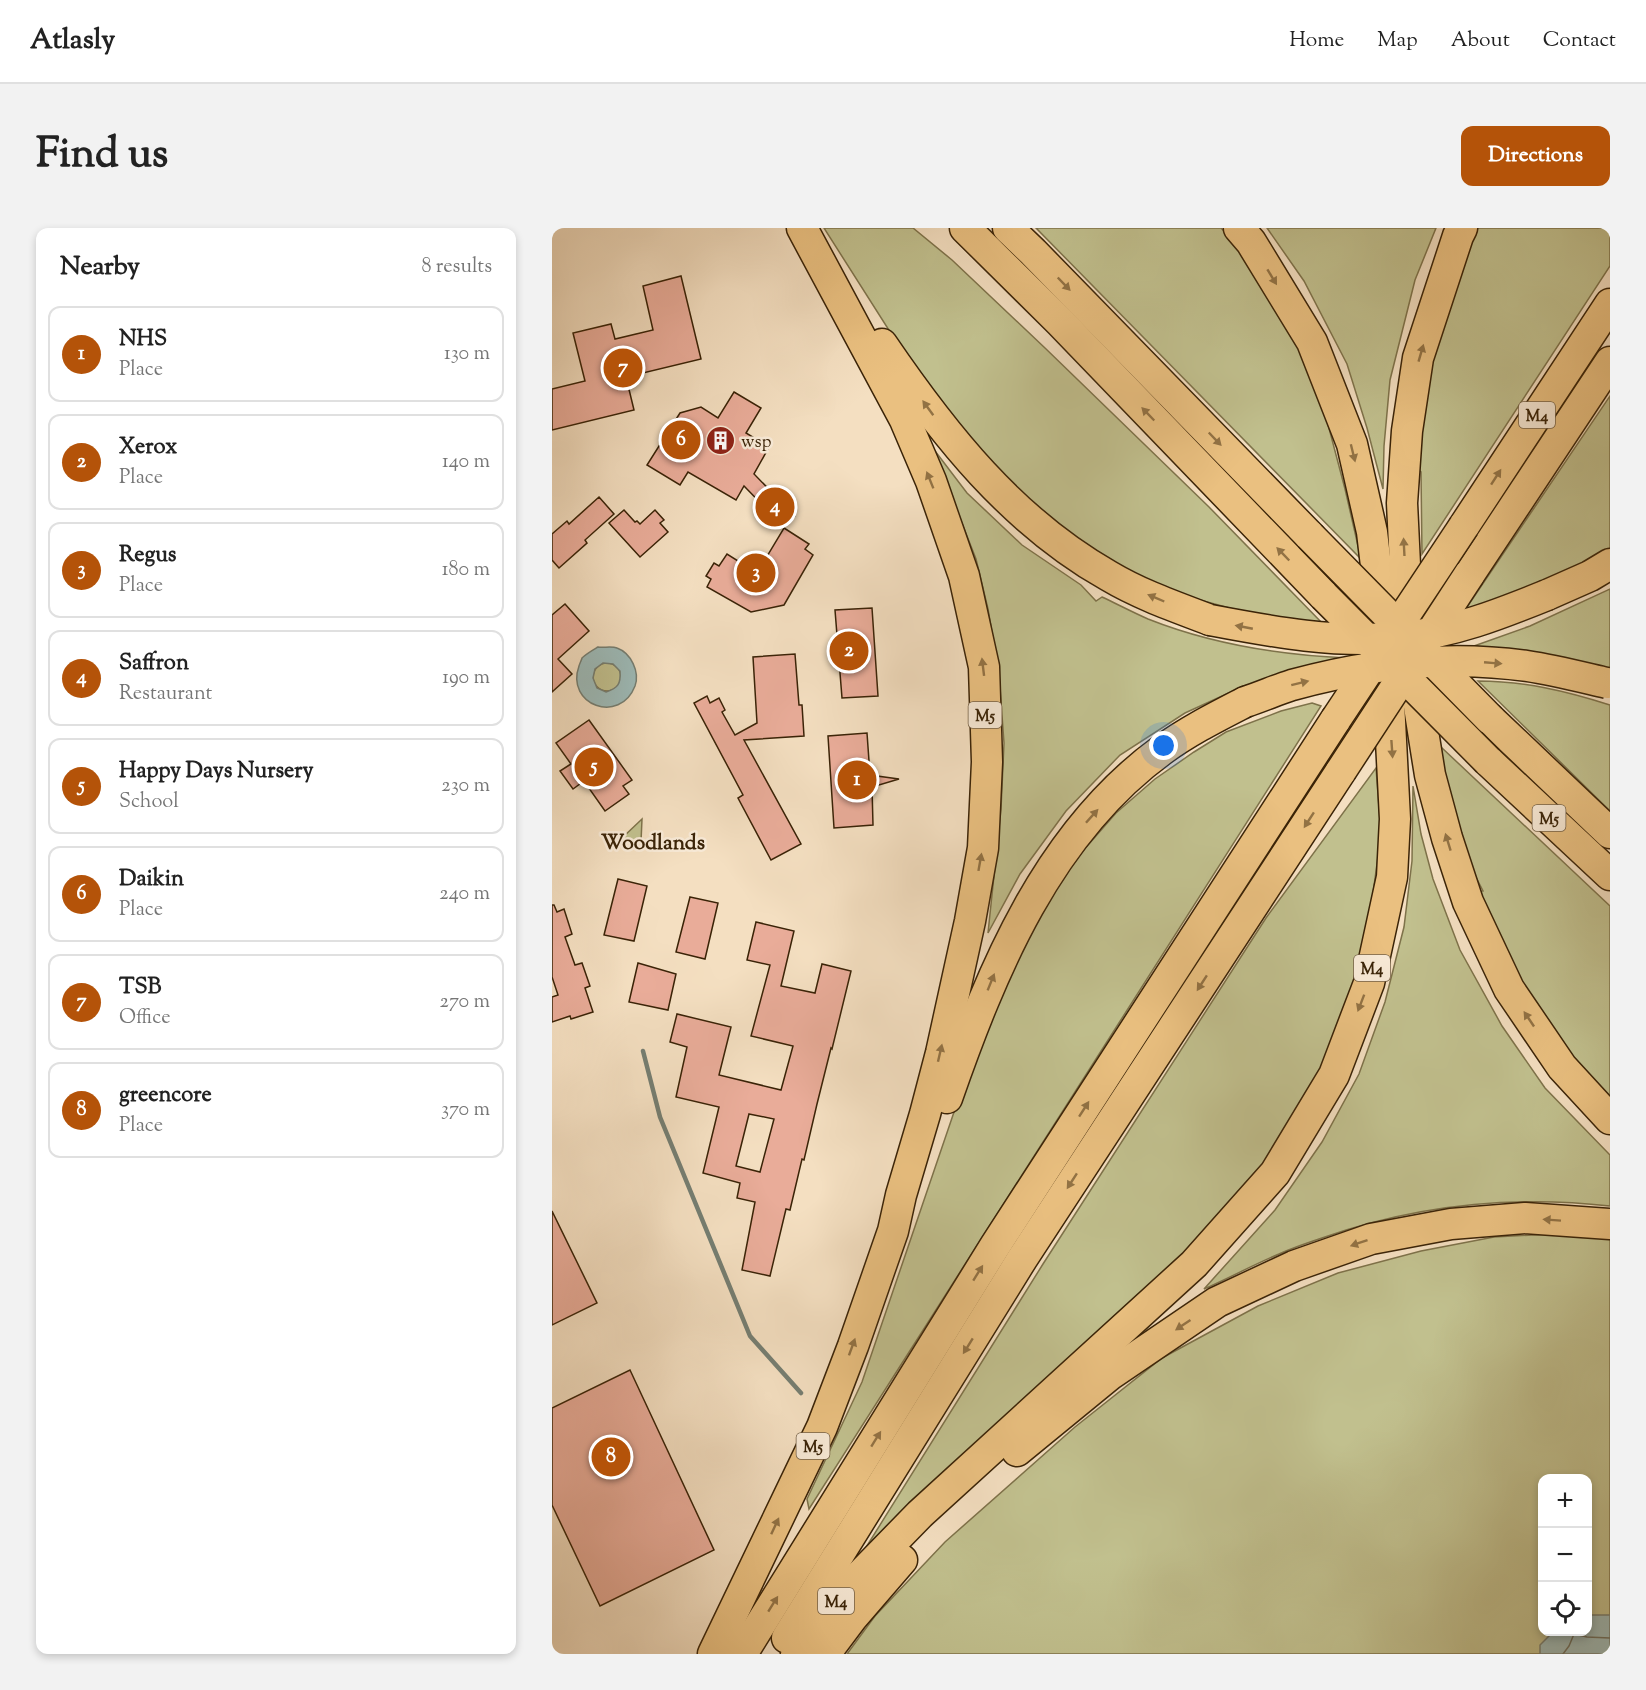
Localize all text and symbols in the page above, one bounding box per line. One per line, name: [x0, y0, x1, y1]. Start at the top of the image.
text: Atlasly: [30, 21, 115, 61]
text: Home: [1289, 26, 1344, 56]
text: Map: [1377, 26, 1418, 56]
text: About: [1451, 26, 1510, 56]
text: Contact: [1543, 26, 1616, 56]
text: Find us: [36, 126, 168, 186]
button: Directions: [1461, 126, 1610, 186]
text: Nearby: [60, 249, 140, 286]
text: 8 results: [421, 253, 492, 282]
one-way arrow: [1266, 269, 1277, 285]
one-way arrow: [1057, 276, 1071, 291]
text: NHS: [119, 324, 167, 356]
text: 1: [78, 340, 85, 369]
text: 130 m: [444, 340, 490, 369]
one-way arrow: [1416, 344, 1426, 362]
pin: 7: [604, 346, 642, 390]
text: Place: [119, 356, 163, 385]
one-way arrow: [922, 401, 934, 417]
road number: M4: [1519, 402, 1555, 428]
one-way arrow: [1142, 407, 1156, 421]
pin: 6: [662, 418, 700, 462]
building icon: wsp: [704, 425, 736, 457]
place label: wsp: [741, 430, 772, 456]
one-way arrow: [1207, 431, 1221, 445]
text: Xerox: [119, 432, 177, 464]
one-way arrow: [1349, 443, 1359, 462]
text: 2: [77, 448, 86, 477]
text: 140 m: [442, 448, 490, 477]
text: Place: [119, 464, 163, 493]
one-way arrow: [1490, 469, 1501, 485]
one-way arrow: [925, 471, 935, 489]
pin: 4: [756, 484, 794, 530]
one-way arrow: [1400, 537, 1409, 556]
text: Regus: [119, 540, 176, 572]
one-way arrow: [1277, 548, 1291, 562]
pin: 3: [736, 550, 776, 596]
text: 3: [77, 556, 86, 585]
text: 180 m: [442, 556, 490, 585]
text: Place: [119, 572, 163, 601]
one-way arrow: [1146, 593, 1164, 603]
one-way arrow: [1234, 622, 1253, 631]
pin: 2: [830, 628, 868, 674]
text: Saffron: [119, 648, 189, 680]
one-way arrow: [978, 658, 987, 677]
one-way arrow: [1484, 658, 1503, 668]
text: 4: [76, 664, 87, 693]
text: 190 m: [442, 664, 490, 693]
one-way arrow: [1291, 678, 1310, 688]
text: Restaurant: [119, 680, 212, 709]
road number: M5: [968, 702, 1002, 728]
your location: [1149, 731, 1178, 760]
one-way arrow: [1388, 740, 1397, 759]
pin: 5: [574, 744, 614, 790]
text: Happy Days Nursery: [119, 756, 314, 788]
pin: 1: [838, 758, 876, 802]
text: 5: [78, 772, 85, 801]
text: 230 m: [441, 772, 490, 801]
text: School: [119, 788, 179, 817]
road number: M5: [1532, 805, 1566, 831]
one-way arrow: [1085, 808, 1099, 823]
one-way arrow: [1303, 812, 1314, 828]
district label: Woodlands: [601, 829, 705, 859]
one-way arrow: [1443, 833, 1452, 851]
one-way arrow: [976, 852, 985, 871]
text: Daikin: [119, 864, 184, 896]
text: 6: [77, 880, 86, 909]
text: 240 m: [439, 880, 490, 909]
text: Place: [119, 896, 163, 925]
road number: M4: [1354, 955, 1390, 981]
text: TSB: [119, 972, 161, 1004]
one-way arrow: [987, 973, 996, 991]
one-way arrow: [1197, 975, 1208, 991]
text: 7: [76, 988, 87, 1017]
text: 270 m: [440, 988, 490, 1017]
one-way arrow: [1356, 995, 1366, 1013]
text: Office: [119, 1004, 171, 1033]
one-way arrow: [1524, 1011, 1535, 1027]
one-way arrow: [936, 1043, 946, 1062]
text: greencore: [119, 1080, 212, 1112]
text: 8: [77, 1096, 87, 1125]
text: 370 m: [441, 1096, 490, 1125]
one-way arrow: [1078, 1100, 1089, 1117]
text: Place: [119, 1112, 163, 1141]
one-way arrow: [1067, 1173, 1078, 1190]
one-way arrow: [1542, 1215, 1561, 1225]
one-way arrow: [1350, 1238, 1368, 1248]
one-way arrow: [973, 1265, 984, 1281]
one-way arrow: [1175, 1319, 1191, 1330]
one-way arrow: [848, 1338, 858, 1356]
one-way arrow: [962, 1338, 973, 1354]
one-way arrow: [870, 1430, 881, 1447]
road number: M5: [796, 1433, 830, 1459]
pin: 8: [592, 1434, 630, 1480]
map controls: [1538, 1474, 1592, 1636]
button: +: [1538, 1474, 1592, 1528]
one-way arrow: [771, 1517, 780, 1534]
button: −: [1538, 1528, 1592, 1582]
button: locate: [1538, 1582, 1592, 1636]
road number: M4: [818, 1588, 854, 1614]
one-way arrow: [768, 1596, 779, 1612]

